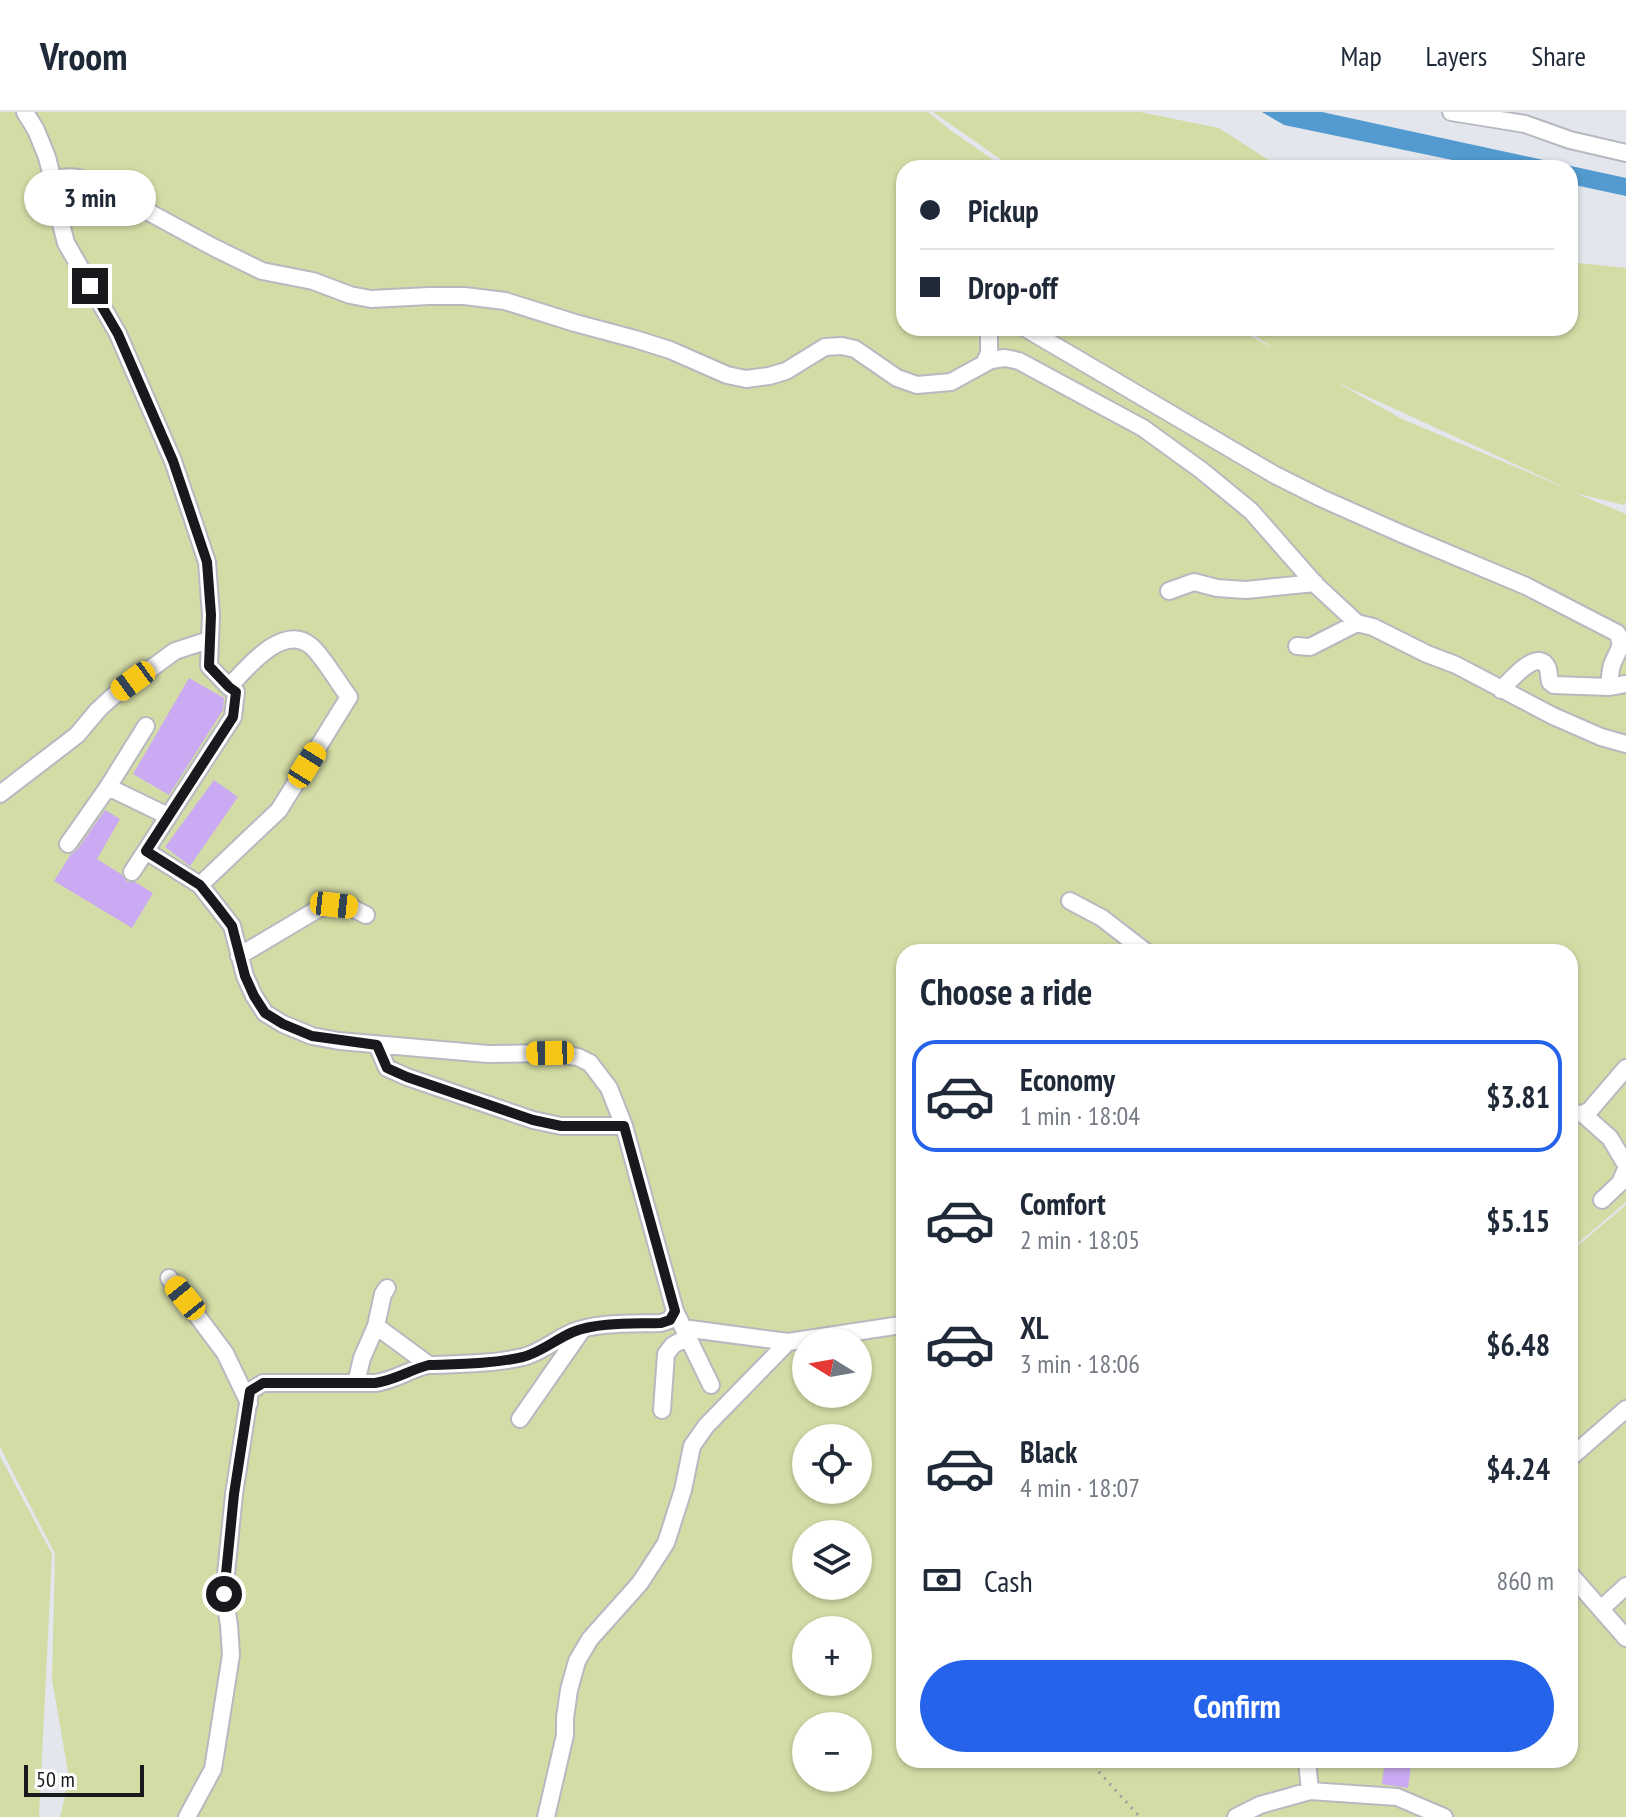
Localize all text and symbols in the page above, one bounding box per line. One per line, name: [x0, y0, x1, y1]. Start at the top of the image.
text: Vroom: [40, 31, 127, 80]
text: Map: [1340, 37, 1382, 74]
text: Layers: [1426, 37, 1487, 74]
text: Share: [1531, 37, 1586, 74]
callout: 3 min: [24, 170, 156, 226]
text: 3 min: [64, 181, 116, 214]
text: Pickup: [968, 191, 1039, 230]
route end: [72, 268, 108, 304]
text: Drop-off: [968, 268, 1058, 307]
car: [107, 657, 159, 705]
car: [284, 738, 330, 792]
car: [309, 891, 359, 919]
text: Choose a ride: [920, 968, 1092, 1015]
car: [526, 1041, 574, 1065]
icon: car: [924, 1060, 996, 1132]
text: Economy: [1020, 1060, 1115, 1099]
text: $3.81: [1486, 1077, 1550, 1116]
text: 1 min · 18:04: [1020, 1099, 1140, 1132]
icon: car: [924, 1184, 996, 1256]
text: Comfort: [1020, 1184, 1106, 1223]
text: $5.15: [1486, 1201, 1550, 1240]
text: 2 min · 18:05: [1020, 1223, 1140, 1256]
car: [161, 1272, 209, 1324]
icon: car: [924, 1308, 996, 1380]
text: XL: [1020, 1308, 1049, 1347]
text: $6.48: [1486, 1325, 1550, 1364]
north arrow: [792, 1328, 872, 1408]
map controls: [792, 1328, 872, 1792]
text: 3 min · 18:06: [1020, 1347, 1140, 1380]
button: locate: [792, 1424, 872, 1504]
icon: car: [924, 1432, 996, 1504]
text: Black: [1020, 1432, 1077, 1471]
text: $4.24: [1486, 1449, 1550, 1488]
text: 4 min · 18:07: [1020, 1471, 1140, 1504]
button: layers: [792, 1520, 872, 1600]
icon: cash: [920, 1558, 964, 1602]
text: Cash: [984, 1561, 1033, 1600]
text: 860 m: [1496, 1564, 1554, 1597]
route start: [206, 1576, 242, 1612]
button: +: [792, 1616, 872, 1696]
button: Confirm: [920, 1660, 1554, 1752]
button: −: [792, 1712, 872, 1792]
scale bar: [24, 1761, 144, 1797]
text: 50 m: [36, 1765, 75, 1793]

